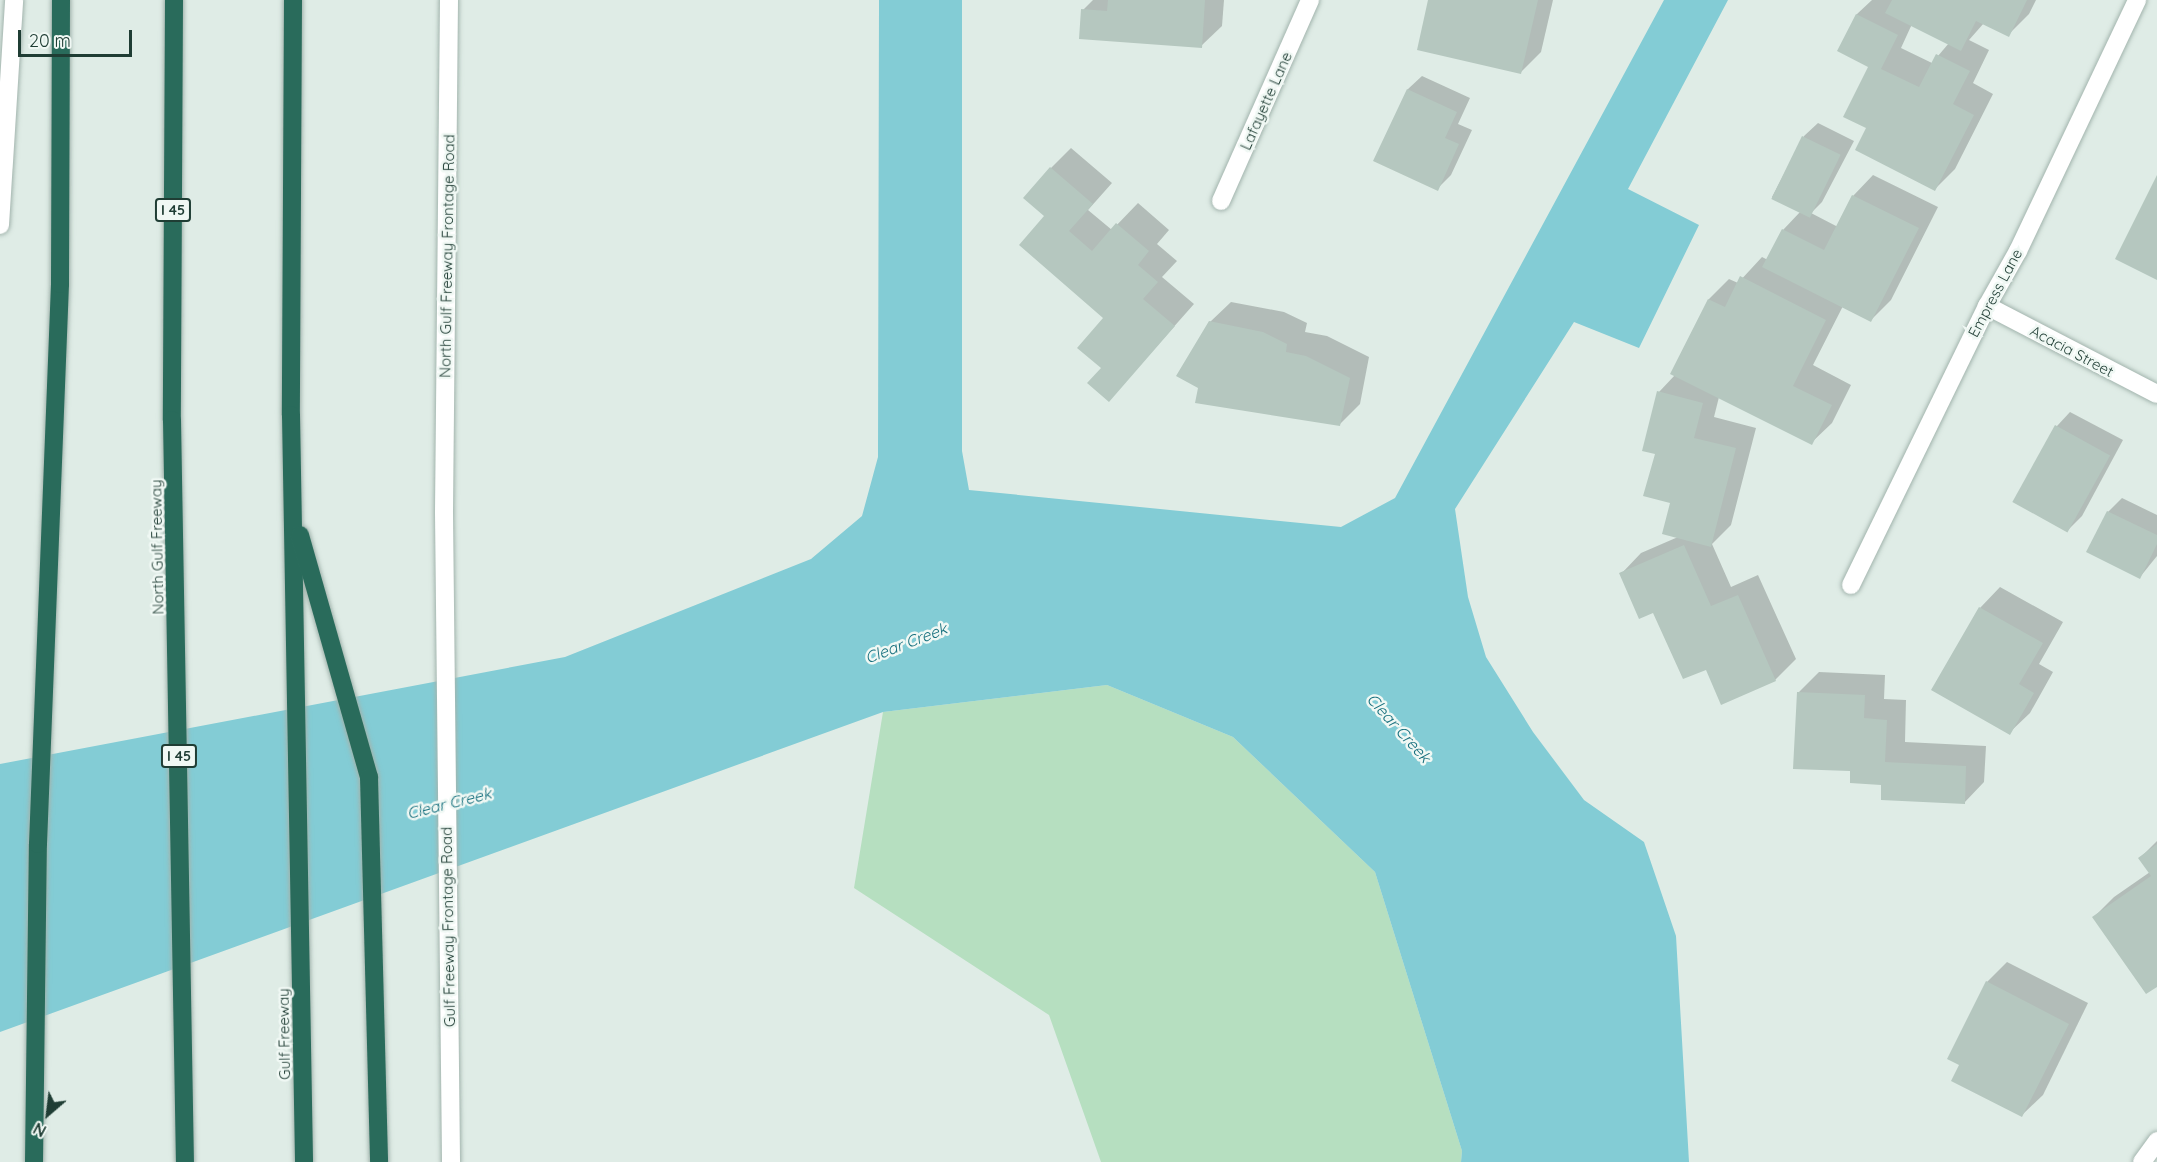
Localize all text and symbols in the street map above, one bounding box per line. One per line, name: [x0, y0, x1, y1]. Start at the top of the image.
scale bar: [21, 18, 135, 56]
text: 20 m: [29, 29, 71, 52]
street label: Lafayette Lane: [1236, 49, 1296, 153]
street label: North Gulf Freeway Frontage Road: [436, 134, 458, 378]
road number: I 45: [154, 199, 192, 221]
street label: Empress Lane: [1964, 246, 2026, 340]
street label: Acacia Street: [2027, 322, 2117, 380]
street label: North Gulf Freeway: [147, 479, 167, 615]
water label: Clear Creek: [862, 619, 950, 667]
water label: Clear Creek: [1363, 690, 1435, 766]
road number: I 45: [160, 745, 198, 767]
water label: Clear Creek: [405, 783, 493, 823]
street label: Gulf Freeway Frontage Road: [437, 827, 459, 1027]
street label: Gulf Freeway: [274, 988, 294, 1080]
north arrow: [18, 1084, 78, 1144]
text: N: [30, 1118, 49, 1141]

